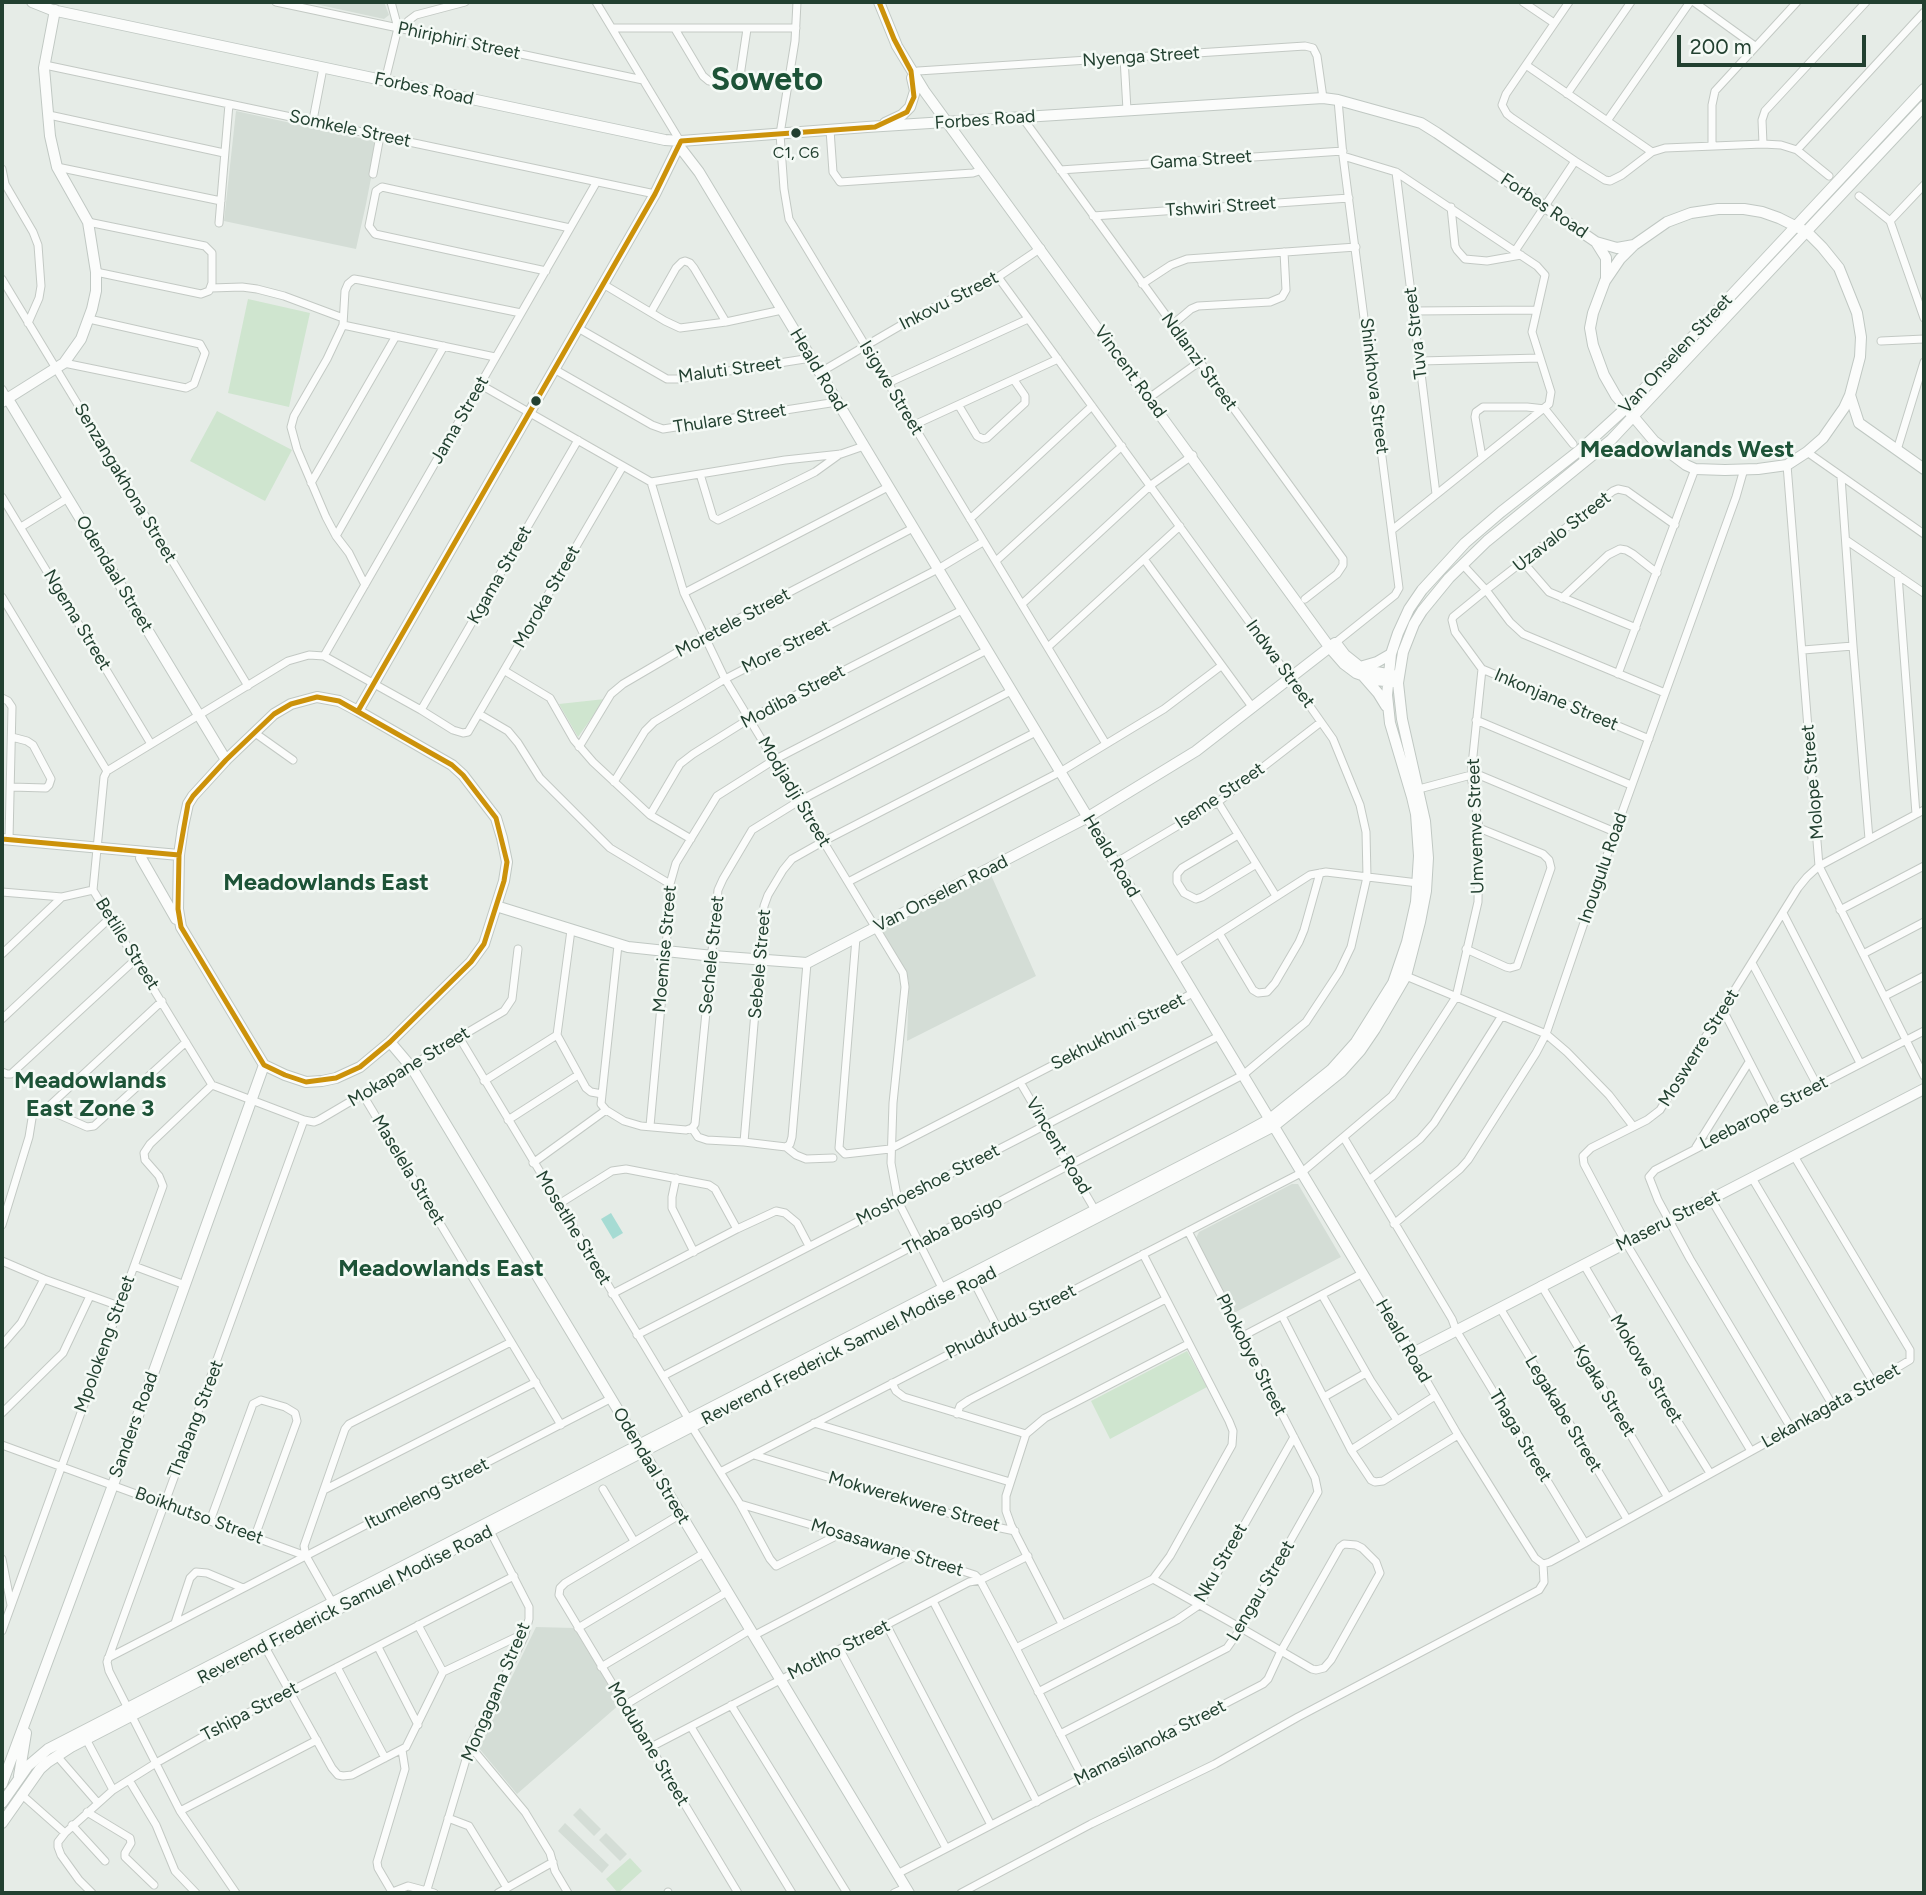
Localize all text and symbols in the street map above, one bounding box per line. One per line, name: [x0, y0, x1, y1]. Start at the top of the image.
street label: Phiriphiri Street: [396, 17, 522, 65]
scale bar: [1681, 21, 1870, 65]
text: 200 m: [1690, 34, 1752, 59]
street label: Nyenga Street: [1082, 42, 1200, 72]
district label: Soweto: [711, 62, 823, 100]
street label: Forbes Road: [372, 68, 476, 110]
street label: Somkele Street: [287, 106, 413, 152]
street label: Forbes Road: [934, 106, 1036, 134]
marker: C1, C6: [789, 126, 803, 140]
place label: C1, C6: [773, 143, 819, 163]
street label: Gama Street: [1149, 146, 1253, 174]
street label: Forbes Road: [1496, 169, 1592, 243]
street label: Tshwiri Street: [1165, 192, 1277, 222]
street label: Inkovu Street: [896, 267, 1002, 335]
street label: Tuva Street: [1400, 286, 1432, 380]
street label: Van Onselen Street: [1615, 289, 1737, 419]
street label: Ndlanzi Street: [1156, 309, 1242, 415]
street label: Shinkhova Street: [1355, 316, 1393, 456]
street label: Vincent Road: [1089, 322, 1171, 422]
street label: Heald Road: [785, 325, 851, 415]
street label: Isigwe Street: [854, 337, 928, 439]
street label: Maluti Street: [677, 352, 783, 388]
street label: Jama Street: [426, 372, 494, 468]
unlabelled marker: [529, 394, 543, 408]
street label: Senzangakhona Street: [69, 399, 181, 567]
street label: Thulare Street: [672, 399, 788, 439]
district label: Meadowlands West: [1580, 436, 1794, 464]
street label: Uzavalo Street: [1509, 487, 1615, 577]
street label: Odendaal Street: [71, 512, 157, 636]
street label: Kgama Street: [463, 522, 537, 628]
street label: Moroka Street: [509, 542, 585, 652]
street label: Ngema Street: [38, 566, 116, 674]
street label: Moretele Street: [672, 584, 794, 662]
street label: More Street: [738, 615, 834, 679]
street label: Indwa Street: [1241, 616, 1319, 712]
street label: Modiba Street: [737, 660, 849, 734]
street label: Inkonjane Street: [1491, 664, 1621, 736]
street label: Molope Street: [1797, 724, 1829, 840]
street label: Modjadji Street: [753, 733, 835, 851]
street label: Iseme Street: [1171, 758, 1269, 834]
street label: Umvemve Street: [1463, 758, 1489, 894]
street label: Inougulu Road: [1574, 810, 1632, 926]
street label: Heald Road: [1078, 811, 1144, 901]
street label: Van Onselen Road: [870, 851, 1012, 937]
district label: Meadowlands East: [223, 869, 429, 897]
street label: Moemise Street: [649, 884, 681, 1014]
street label: Betlile Street: [90, 894, 164, 994]
street label: Sechele Street: [695, 895, 729, 1015]
street label: Sebele Street: [744, 908, 776, 1020]
street label: Moswerre Street: [1654, 985, 1744, 1111]
street label: Sekhukhuni Street: [1047, 989, 1189, 1075]
street label: Mokapane Street: [344, 1022, 474, 1112]
district label: Meadowlands East Zone 3: [14, 1067, 166, 1123]
street label: Leebarope Street: [1696, 1071, 1832, 1155]
street label: Vincent Road: [1021, 1094, 1095, 1198]
street label: Maselela Street: [367, 1111, 449, 1229]
street label: Moshoeshoe Street: [853, 1140, 1003, 1230]
street label: Mosetlhe Street: [530, 1167, 616, 1289]
street label: Maseru Street: [1612, 1186, 1724, 1256]
street label: Thaba Bosigo: [900, 1192, 1006, 1260]
district label: Meadowlands East: [338, 1255, 544, 1283]
street label: Reverend Frederick Samuel Modise Road: [698, 1262, 1000, 1430]
street label: Mpolokeng Street: [70, 1272, 140, 1416]
street label: Phudufudu Street: [942, 1280, 1080, 1364]
street label: Phokobye Street: [1211, 1290, 1291, 1420]
street label: Heald Road: [1370, 1295, 1436, 1387]
street label: Mokowe Street: [1605, 1311, 1687, 1427]
street label: Kgaka Street: [1568, 1341, 1640, 1441]
street label: Legakabe Street: [1520, 1352, 1606, 1476]
street label: Thabang Street: [164, 1357, 228, 1481]
street label: Lekankagata Street: [1758, 1359, 1904, 1453]
street label: Sanders Road: [105, 1369, 163, 1481]
street label: Thaga Street: [1484, 1386, 1556, 1486]
street label: Odendaal Street: [608, 1404, 694, 1528]
street label: Itumeleng Street: [361, 1453, 493, 1535]
street label: Mokwerekwere Street: [826, 1467, 1002, 1537]
street label: Boikhutso Street: [132, 1483, 266, 1549]
street label: Mosasawane Street: [808, 1515, 966, 1581]
street label: Nku Street: [1190, 1520, 1252, 1606]
street label: Reverend Frederick Samuel Modise Road: [194, 1521, 496, 1689]
street label: Lengau Street: [1222, 1537, 1300, 1645]
street label: Motlho Street: [784, 1615, 894, 1685]
street label: Mongagana Street: [457, 1619, 535, 1765]
street label: Tshipa Street: [198, 1677, 302, 1747]
street label: Modubane Street: [603, 1678, 693, 1810]
street label: Mamasilanoka Street: [1070, 1695, 1230, 1791]

